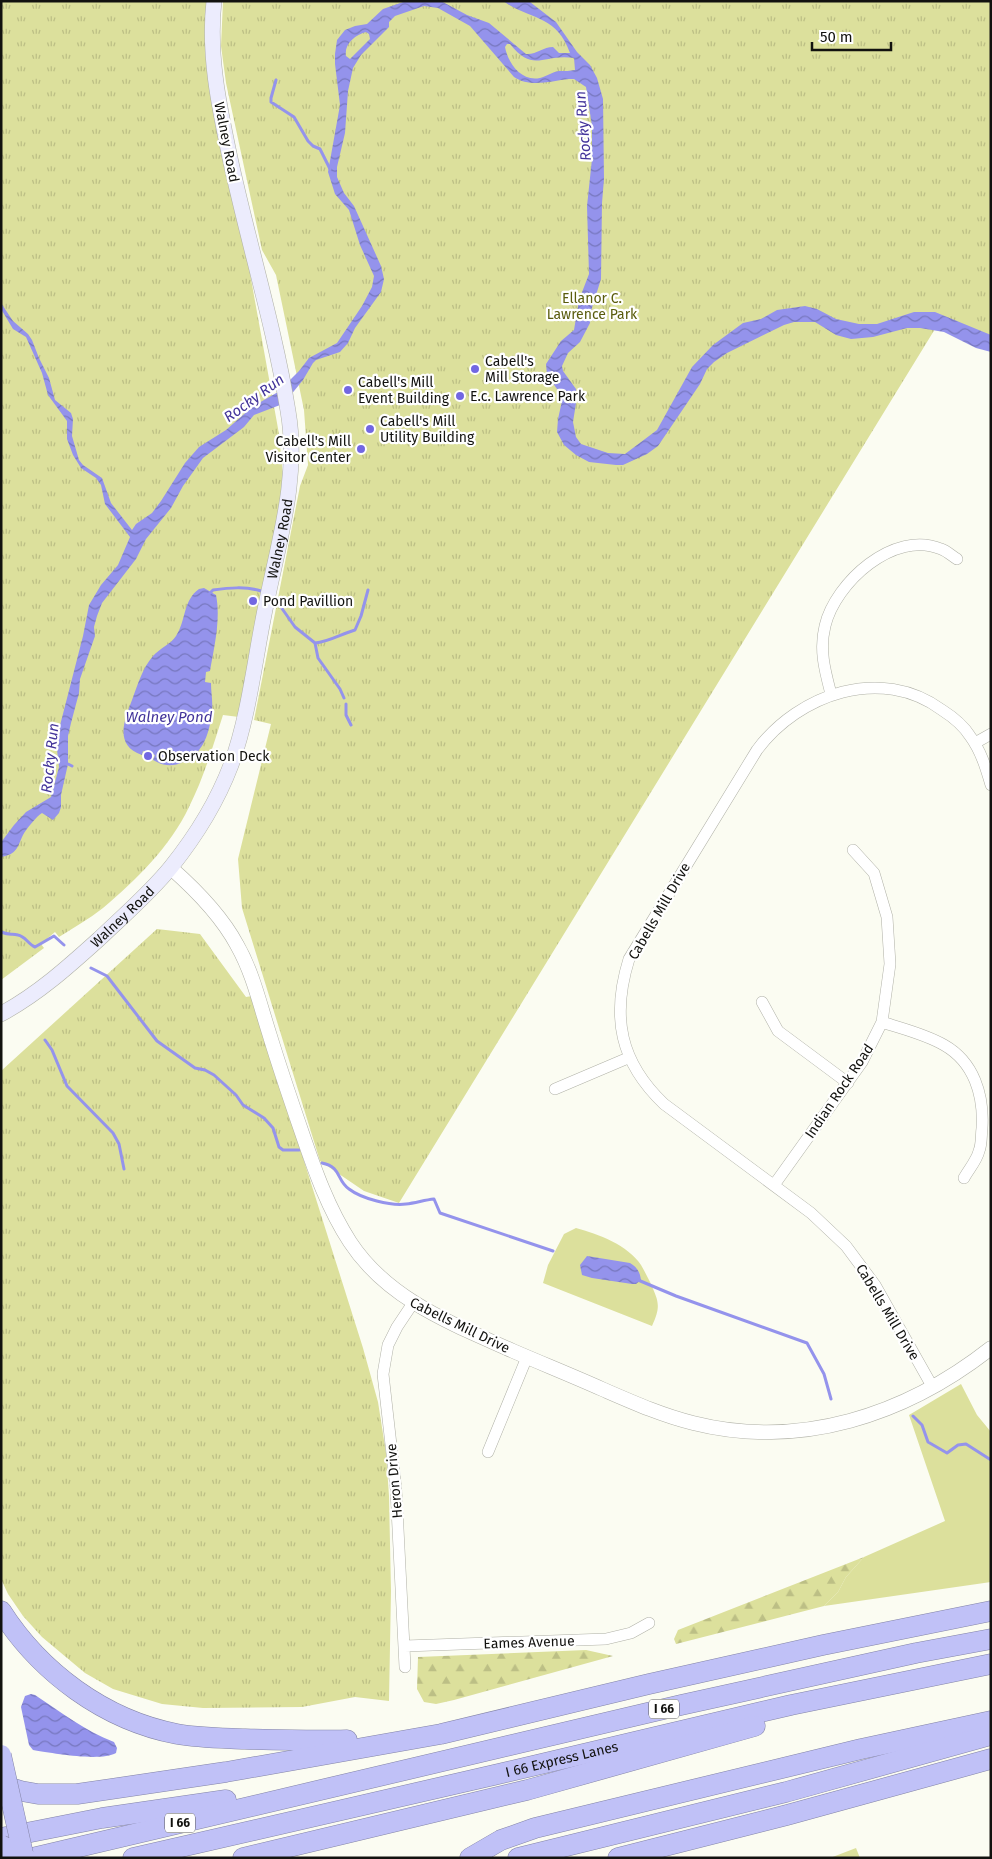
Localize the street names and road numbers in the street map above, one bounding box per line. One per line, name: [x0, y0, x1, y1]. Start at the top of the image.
street label: Walney Road: [210, 101, 243, 184]
street label: Walney Road: [264, 498, 296, 581]
street label: Cabells Mill Drive: [625, 860, 694, 963]
street label: Walney Road: [87, 883, 158, 951]
street label: Indian Rock Road: [801, 1041, 877, 1142]
street label: Cabells Mill Drive: [852, 1261, 923, 1363]
street label: Cabells Mill Drive: [407, 1294, 513, 1357]
street label: Heron Drive: [383, 1443, 406, 1519]
street label: Eames Avenue: [483, 1632, 575, 1653]
road number: I 66: [649, 1700, 679, 1718]
street label: I 66 Express Lanes: [504, 1738, 620, 1781]
road number: I 66: [165, 1814, 195, 1832]

